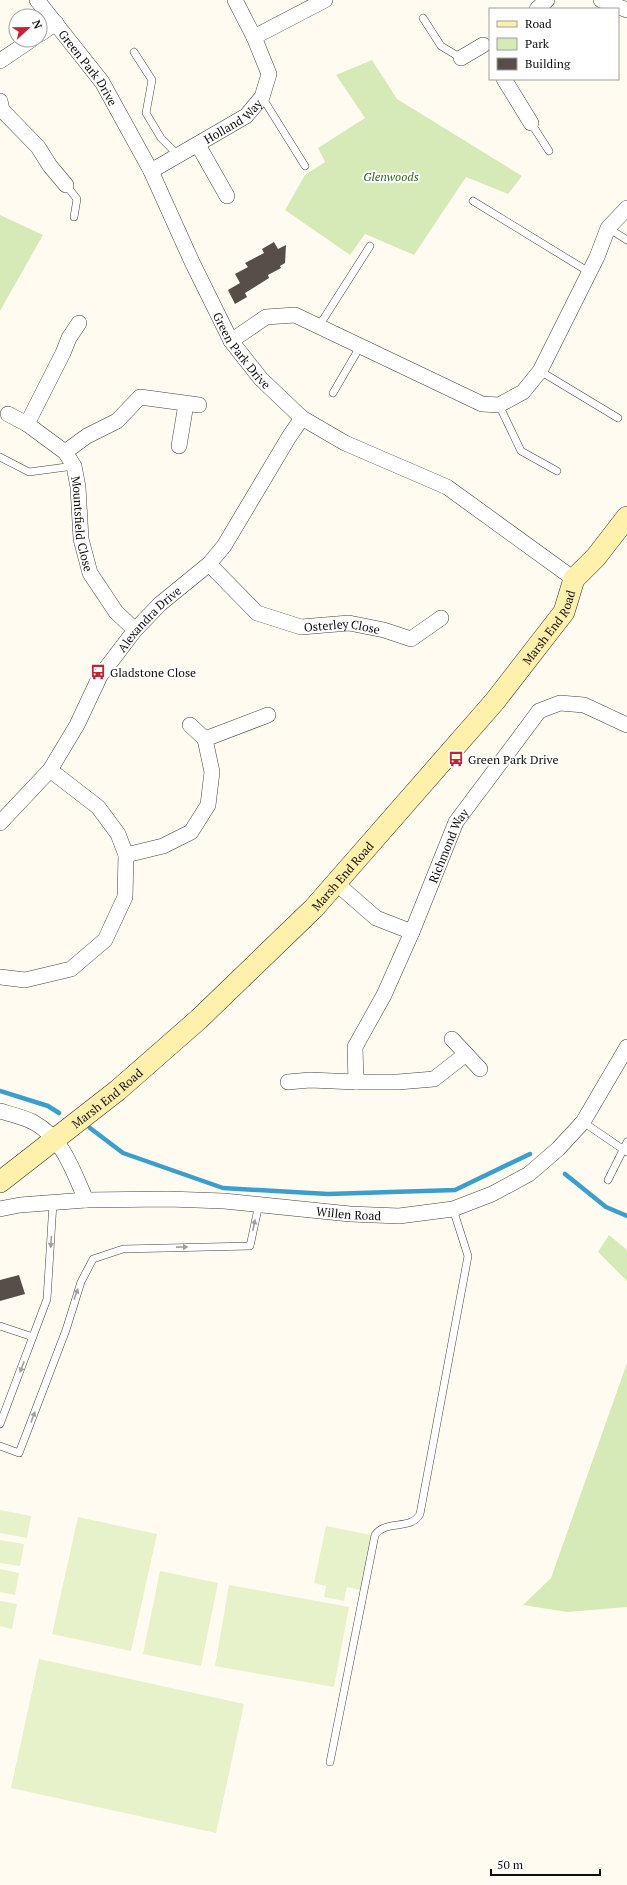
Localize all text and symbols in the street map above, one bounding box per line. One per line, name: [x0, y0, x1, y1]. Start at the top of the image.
north arrow: [8, 8, 48, 48]
legend: [489, 8, 619, 80]
text: Road: [525, 16, 552, 31]
text: N: [29, 18, 46, 31]
street label: Green Park Drive: [56, 26, 121, 108]
text: Park: [525, 36, 550, 51]
text: Building: [525, 56, 571, 71]
street label: Holland Way: [201, 95, 265, 146]
park label: Glenwoods: [363, 169, 419, 184]
street label: Green Park Drive: [210, 309, 274, 392]
street label: Mountsfield Close: [69, 475, 97, 573]
street label: Alexandra Drive: [114, 583, 184, 655]
street label: Marsh End Road: [519, 588, 578, 667]
street label: Osterley Close: [303, 616, 381, 637]
bus stop icon: Gladstone Close: [89, 663, 107, 681]
place label: Gladstone Close: [110, 665, 196, 680]
bus stop icon: Green Park Drive: [447, 750, 465, 768]
place label: Green Park Drive: [468, 752, 559, 767]
street label: Richmond Way: [425, 804, 472, 885]
street label: Marsh End Road: [308, 838, 377, 913]
street label: Marsh End Road: [68, 1065, 146, 1131]
street label: Willen Road: [316, 1203, 382, 1223]
one-way arrow: [252, 1219, 258, 1231]
one-way arrow: [48, 1236, 55, 1248]
one-way arrow: [176, 1244, 188, 1251]
one-way arrow: [74, 1288, 80, 1300]
one-way arrow: [18, 1361, 24, 1373]
one-way arrow: [31, 1410, 37, 1422]
scale bar: [491, 1851, 600, 1877]
text: 50 m: [497, 1857, 524, 1872]

